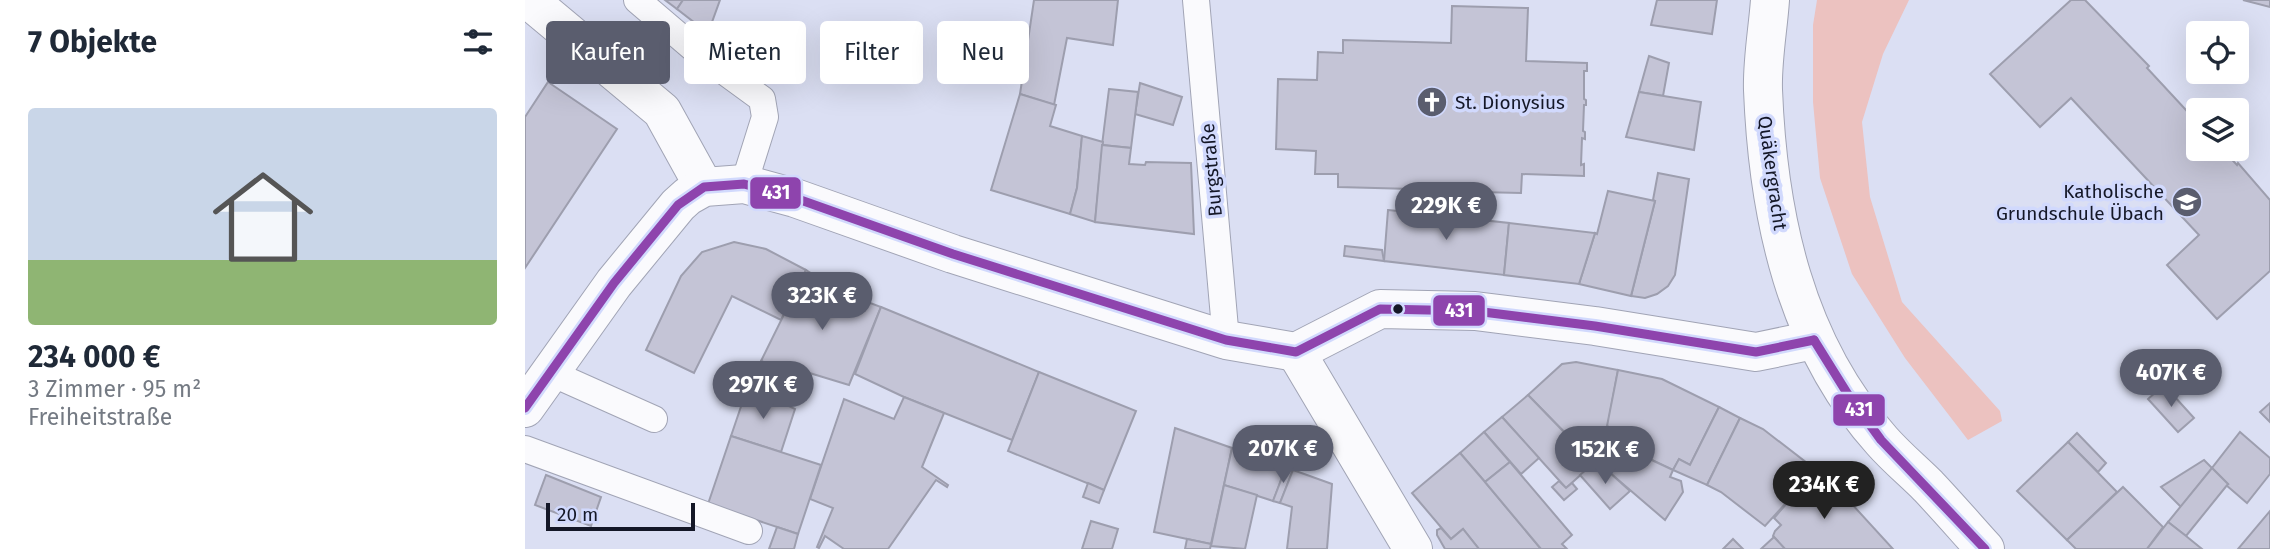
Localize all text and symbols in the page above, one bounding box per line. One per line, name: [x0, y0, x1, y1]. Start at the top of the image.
chip: Kaufen: [546, 21, 670, 84]
chip: Mieten: [684, 21, 806, 84]
chip: Filter: [820, 21, 923, 84]
chip: Neu: [937, 21, 1029, 84]
map controls: [2186, 21, 2249, 161]
button: locate: [2186, 21, 2249, 84]
icon: filters: [459, 23, 497, 61]
text: 7 Objekte: [28, 24, 157, 60]
church icon: St. Dionysius: [1415, 85, 1449, 119]
place label: St. Dionysius: [1455, 91, 1565, 114]
button: layers: [2186, 98, 2249, 161]
street label: Quäkergracht: [1753, 114, 1792, 232]
street label: Burgstraße: [1196, 122, 1227, 218]
icon: home: [200, 154, 326, 280]
line badge: 431: [749, 176, 802, 210]
place label: Katholische Grundschule Übach: [1996, 180, 2164, 225]
text: 431: [762, 181, 790, 204]
pin: 229K €: [1389, 182, 1503, 242]
school or university icon: Katholische Grundschule Übach: [2170, 185, 2204, 219]
text: 229K €: [1411, 191, 1481, 219]
pin: 323K €: [765, 272, 879, 332]
text: 323K €: [787, 281, 857, 309]
line badge: 431: [1432, 294, 1486, 327]
text: 431: [1445, 299, 1473, 322]
unlabelled marker: [1391, 302, 1405, 316]
text: 234 000 €: [28, 339, 160, 375]
pin: 407K €: [2114, 350, 2228, 409]
text: 407K €: [2136, 358, 2206, 386]
pin: 297K €: [706, 362, 820, 421]
text: 297K €: [729, 370, 797, 398]
text: 3 Zimmer · 95 m²: [28, 375, 201, 403]
line badge: 431: [1832, 393, 1886, 427]
text: 431: [1845, 398, 1873, 421]
text: Freiheitstraße: [28, 403, 172, 431]
pin: 207K €: [1226, 426, 1340, 485]
pin: 152K €: [1548, 426, 1662, 486]
text: 207K €: [1248, 434, 1318, 462]
text: 152K €: [1571, 435, 1639, 463]
pin: 234K €: [1767, 462, 1881, 521]
text: 234K €: [1789, 470, 1859, 498]
scale bar: [546, 500, 695, 532]
text: 20 m: [557, 503, 598, 526]

